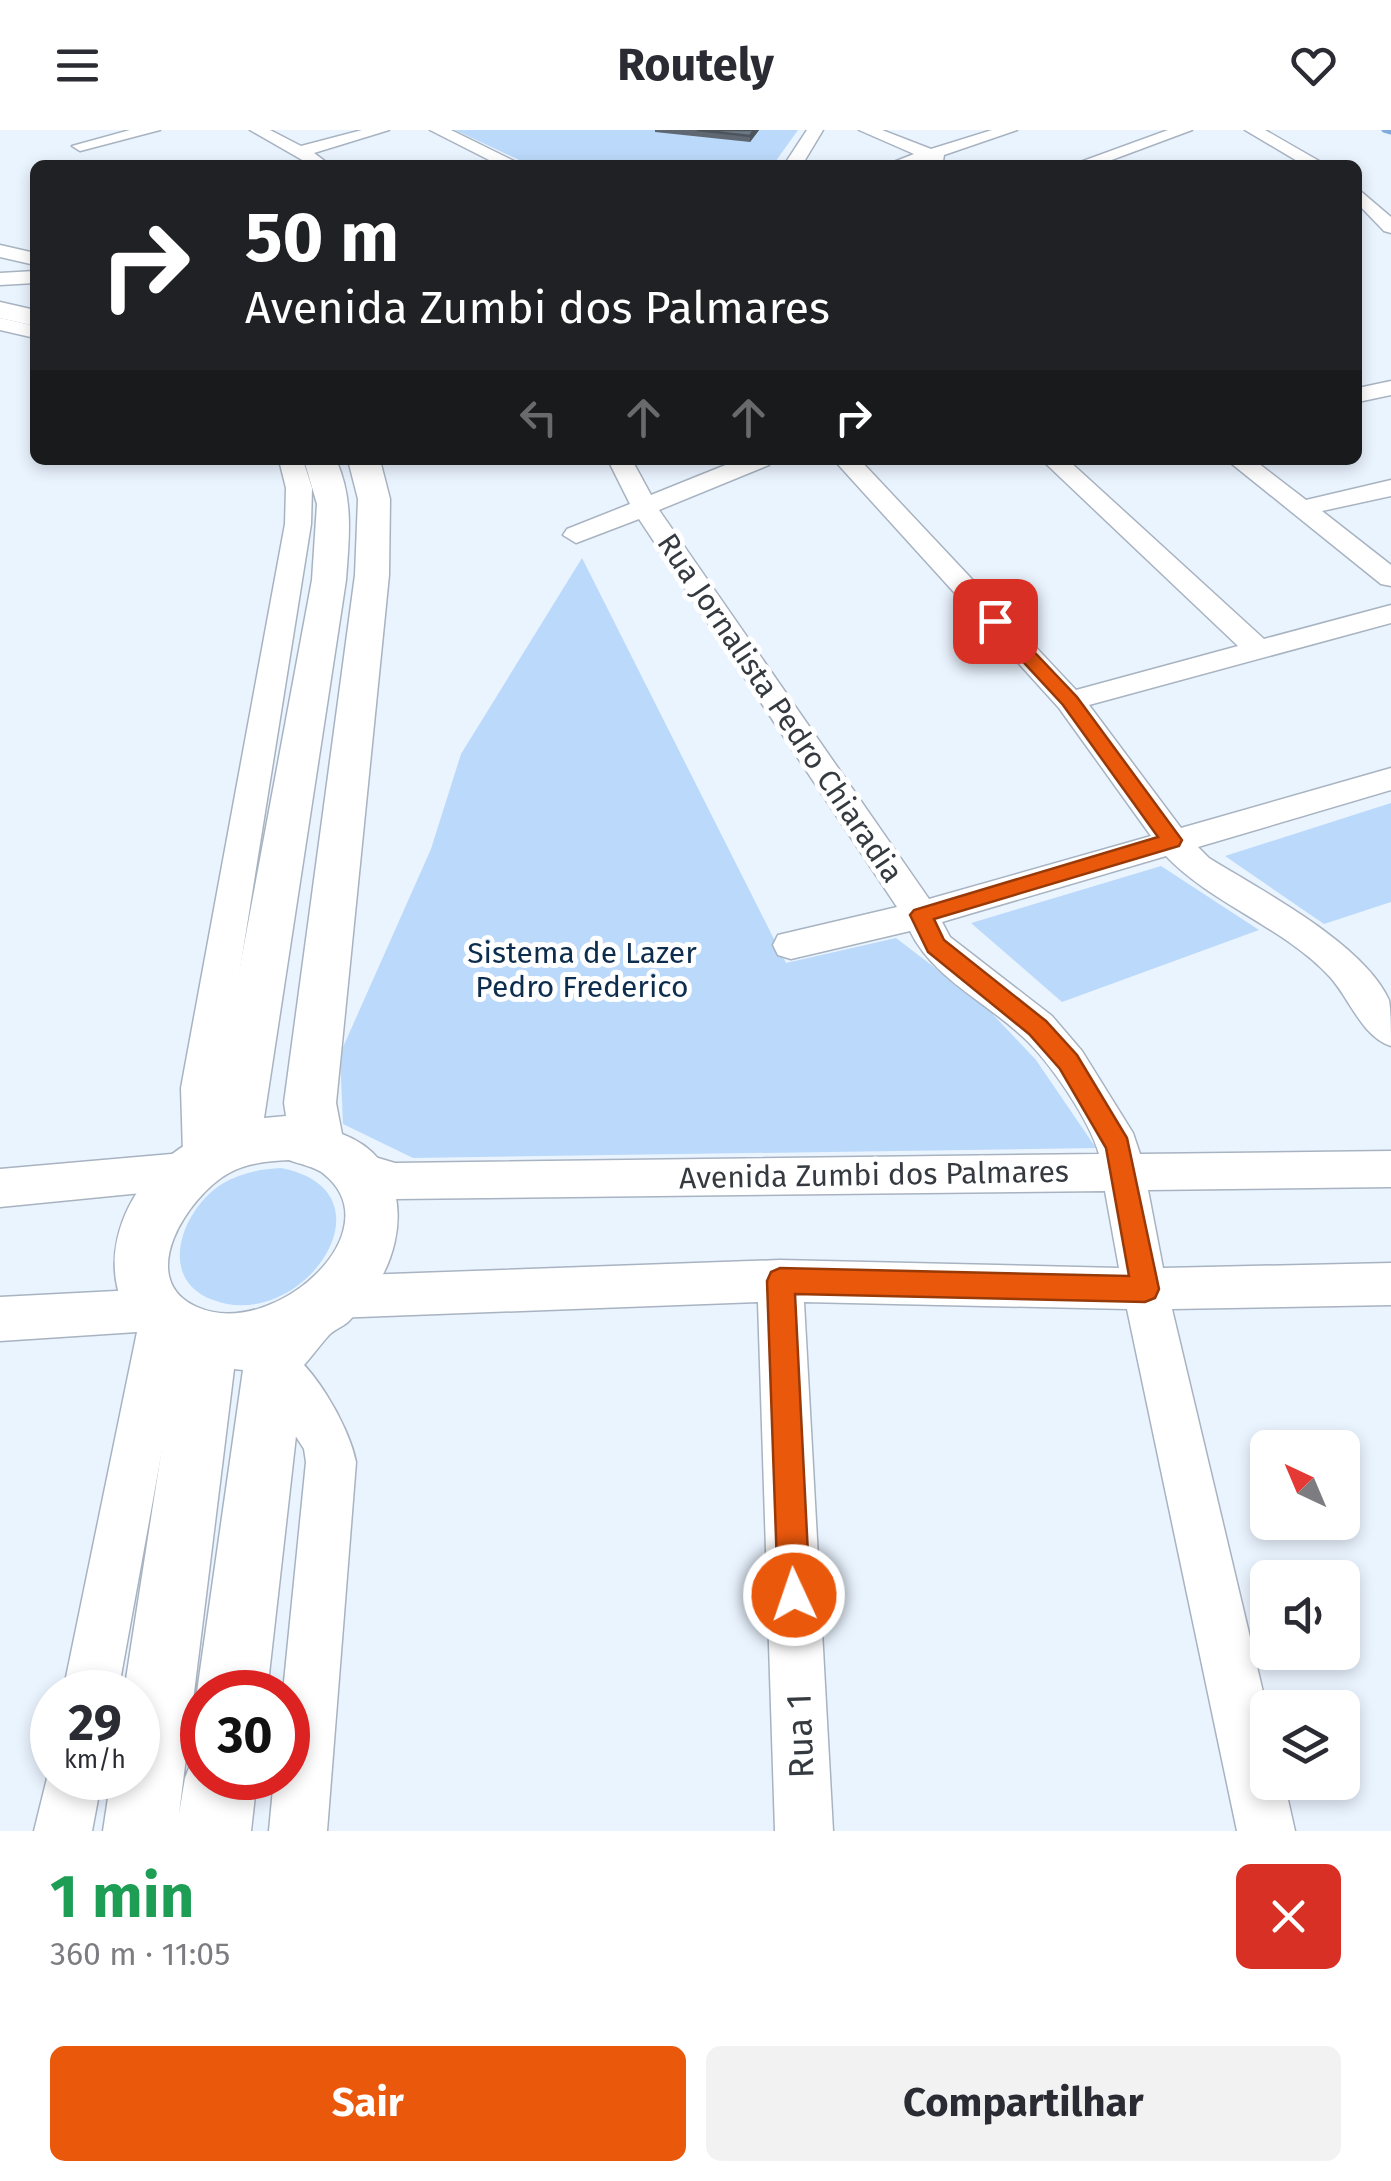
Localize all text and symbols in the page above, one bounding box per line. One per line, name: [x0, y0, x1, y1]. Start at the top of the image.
icon: menu: [50, 38, 105, 93]
text: Routely: [617, 38, 774, 92]
icon: heart: [1286, 38, 1341, 93]
text: 50 m: [245, 196, 399, 280]
icon: right: [80, 200, 210, 330]
text: Avenida Zumbi dos Palmares: [245, 281, 830, 335]
icon: left: [511, 390, 566, 445]
icon: ahead: [616, 390, 671, 445]
icon: ahead: [721, 390, 776, 445]
icon: right: [826, 390, 881, 445]
street label: Rua Jornalista Pedro Chiaradia: [650, 527, 910, 889]
pin: [953, 579, 1038, 664]
icon: arrive: [968, 594, 1023, 649]
park label: Sistema de Lazer Pedro Frederico: [467, 935, 697, 1005]
street label: Avenida Zumbi dos Palmares: [679, 1154, 1069, 1196]
north arrow: [1250, 1430, 1360, 1540]
map controls: [1250, 1430, 1360, 1800]
position arrow: [742, 1543, 846, 1647]
button: sound: [1250, 1560, 1360, 1670]
speed limit sign: 30: [180, 1670, 310, 1800]
button: layers: [1250, 1690, 1360, 1800]
text: 29: [68, 1693, 122, 1753]
street label: Rua 1: [778, 1693, 822, 1779]
text: km/h: [64, 1745, 126, 1775]
text: 1 min: [50, 1861, 194, 1933]
button: close: [1236, 1864, 1341, 1969]
text: 360 m · 11:05: [50, 1935, 230, 1973]
button: Sair: [50, 2046, 686, 2161]
button: Compartilhar: [706, 2046, 1341, 2161]

